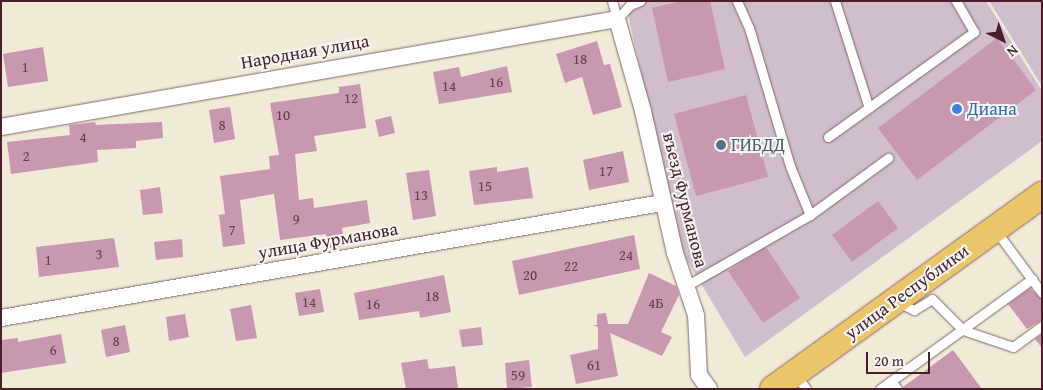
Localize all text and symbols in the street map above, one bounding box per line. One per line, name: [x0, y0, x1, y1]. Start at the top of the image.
north arrow: [978, 15, 1028, 65]
street label: Народная улица: [239, 30, 371, 74]
text: N: [1003, 41, 1023, 62]
house number: 18: [573, 50, 587, 68]
house number: 1: [21, 58, 29, 76]
house number: 16: [489, 73, 503, 91]
house number: 14: [442, 77, 456, 95]
house number: 12: [344, 89, 358, 107]
place label: Диана: [967, 98, 1017, 120]
marker: Диана: [951, 103, 963, 115]
house number: 10: [276, 106, 290, 124]
house number: 8: [218, 116, 226, 134]
house number: 4: [79, 128, 87, 146]
street label: въезд Фурманова: [658, 130, 712, 270]
place label: ГИБДД: [731, 134, 785, 156]
marker: ГИБДД: [715, 139, 727, 151]
house number: 2: [22, 147, 30, 165]
house number: 17: [599, 162, 613, 180]
house number: 15: [478, 177, 492, 195]
house number: 13: [414, 186, 428, 204]
house number: 9: [292, 210, 300, 228]
street label: улица Фурманова: [256, 218, 400, 264]
house number: 7: [228, 221, 236, 239]
street label: улица Республики: [841, 240, 973, 344]
house number: 3: [95, 245, 103, 263]
house number: 24: [619, 246, 633, 264]
house number: 1: [44, 251, 52, 269]
house number: 22: [564, 257, 578, 275]
house number: 20: [523, 266, 537, 284]
house number: 18: [425, 287, 439, 305]
house number: 14: [302, 293, 316, 311]
house number: 4Б: [648, 294, 664, 312]
house number: 16: [366, 295, 380, 313]
house number: 8: [112, 332, 120, 350]
house number: 6: [49, 341, 57, 359]
scale bar: [868, 342, 932, 374]
text: 20 m: [874, 350, 904, 371]
house number: 61: [587, 356, 601, 374]
house number: 59: [511, 366, 525, 384]

